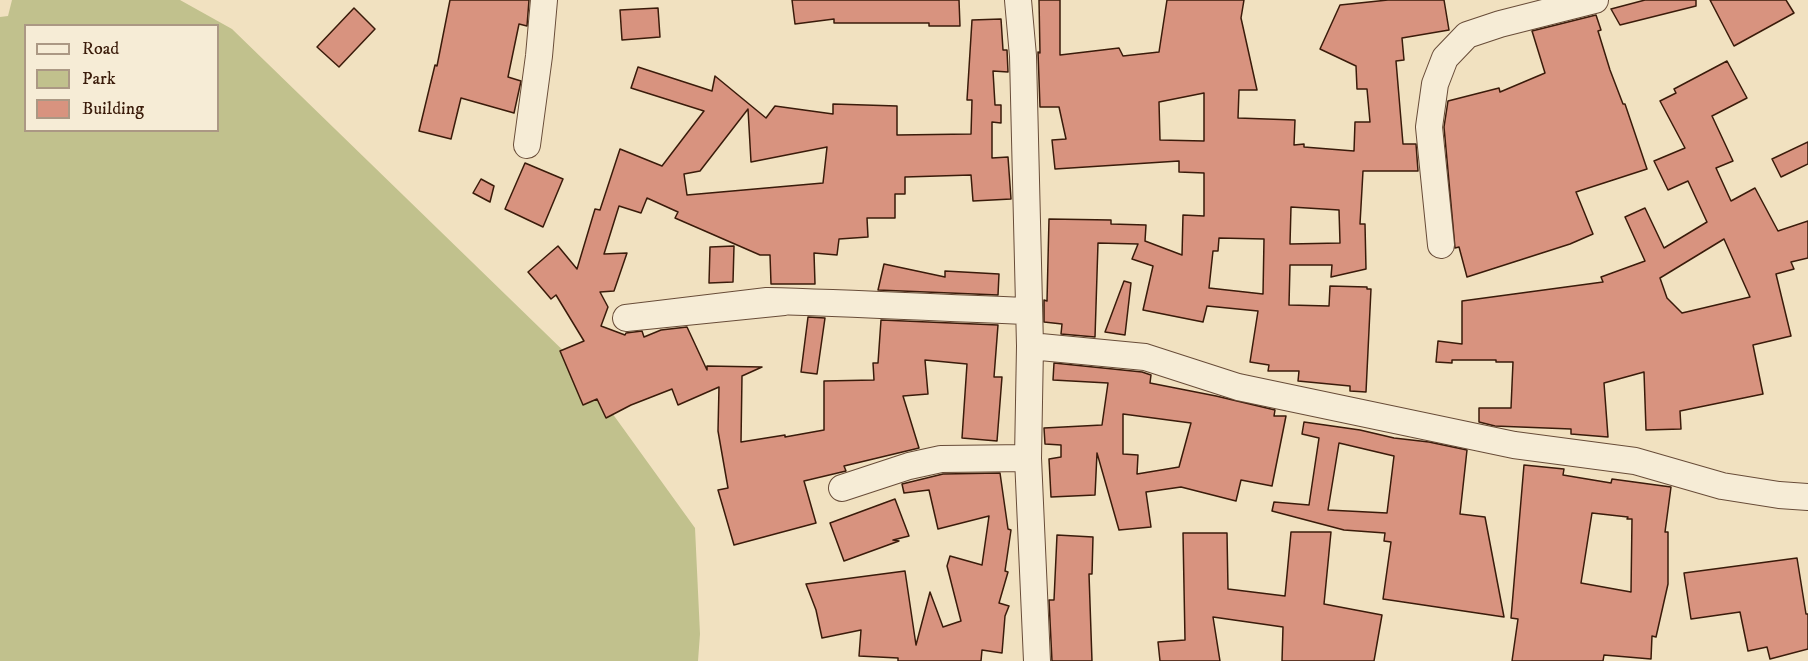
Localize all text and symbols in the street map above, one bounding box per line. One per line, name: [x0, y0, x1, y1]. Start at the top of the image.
legend: [24, 24, 219, 132]
text: Road: [82, 38, 119, 60]
text: Park: [82, 68, 116, 90]
text: Building: [82, 98, 144, 120]

